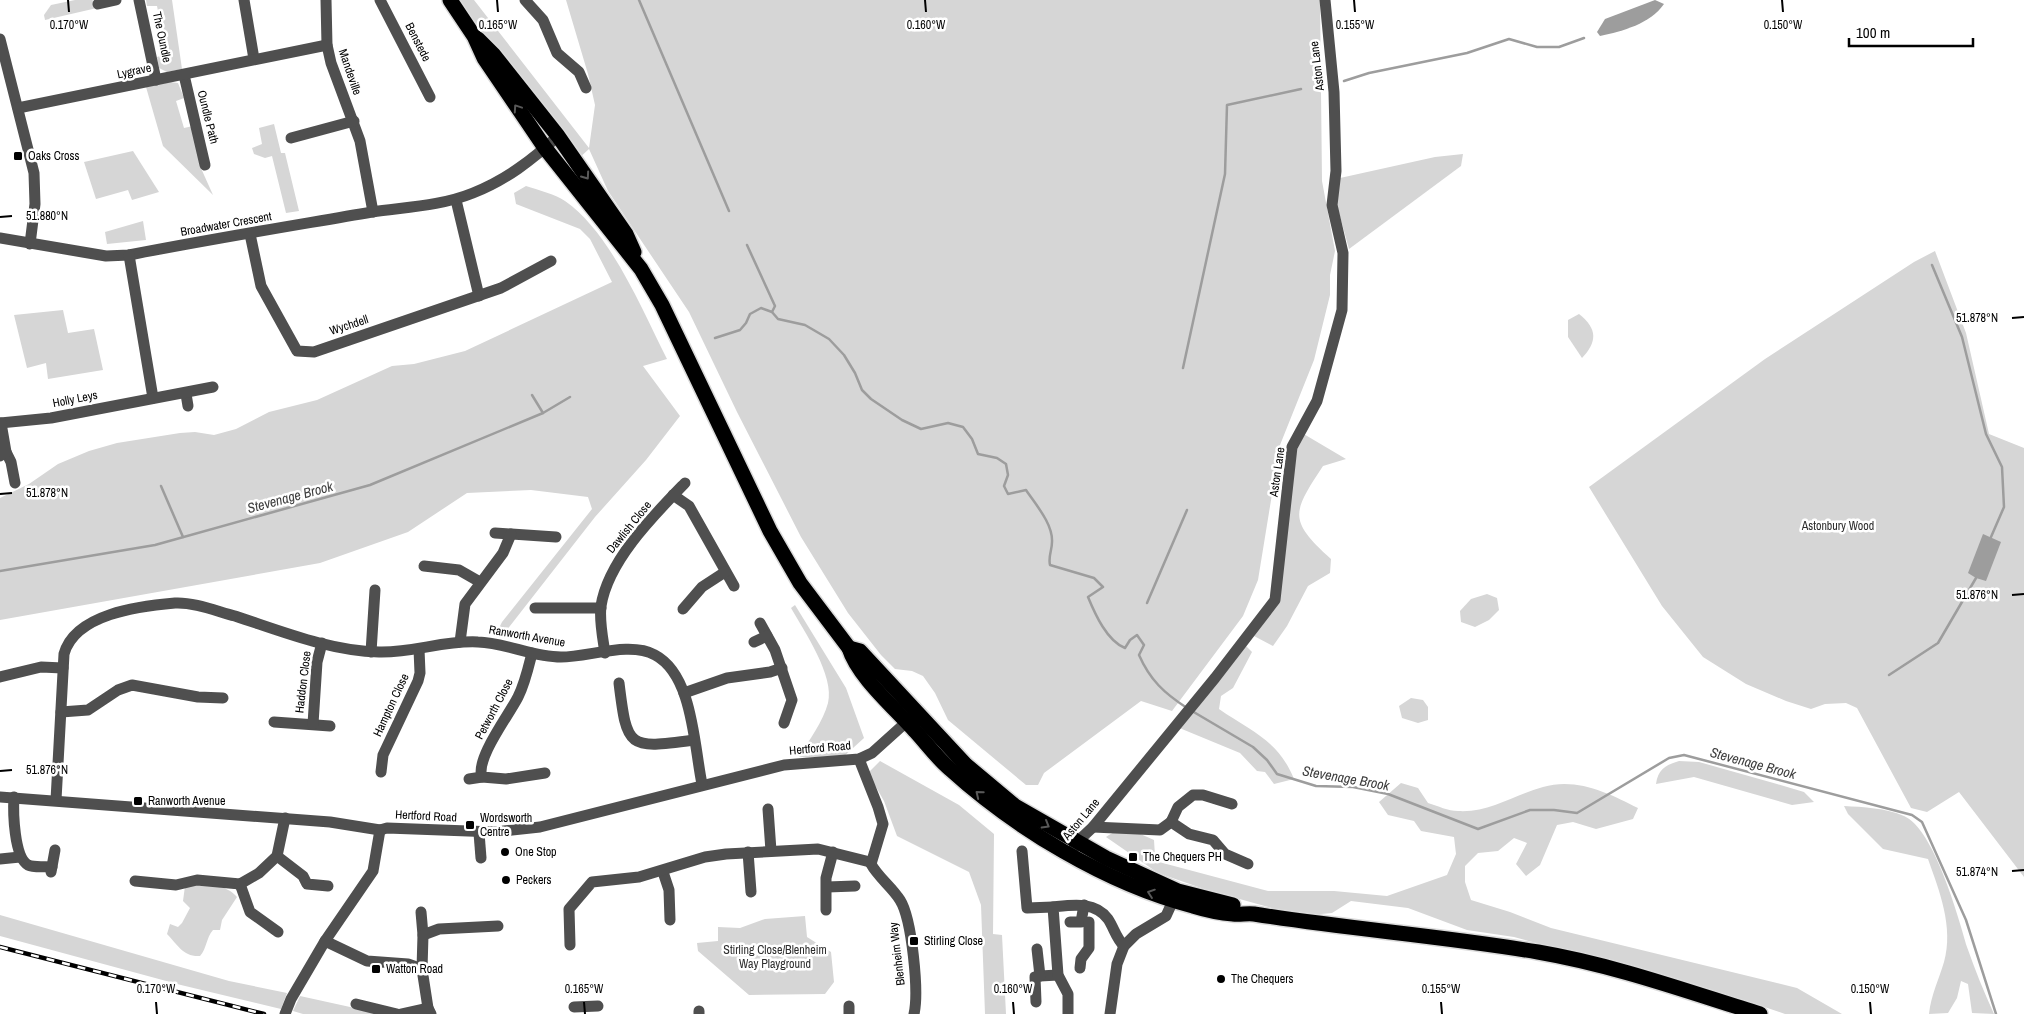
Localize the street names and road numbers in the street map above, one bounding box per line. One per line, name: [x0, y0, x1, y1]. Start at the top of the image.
street label: The Oundle: [149, 10, 175, 64]
street label: Benstede: [401, 20, 435, 64]
street label: Aston Lane: [1306, 40, 1328, 93]
street label: Mandeville: [335, 47, 365, 97]
street label: Lygrave: [115, 60, 153, 82]
street label: Oundle Path: [194, 89, 222, 145]
street label: Broadwater Crescent: [179, 208, 273, 240]
street label: Wychdell: [328, 311, 370, 339]
street label: Holly Leys: [51, 387, 99, 411]
street label: Aston Lane: [1265, 446, 1288, 499]
street label: Dawlish Close: [603, 498, 655, 556]
street label: Ranworth Avenue: [487, 621, 567, 651]
street label: Haddon Close: [291, 650, 315, 714]
street label: Hampton Close: [369, 671, 413, 739]
street label: Petworth Close: [471, 676, 517, 742]
street label: Hertford Road: [789, 737, 851, 759]
street label: Aston Lane: [1058, 795, 1103, 844]
street label: Hertford Road: [395, 806, 457, 826]
street label: Blenheim Way: [885, 921, 909, 987]

